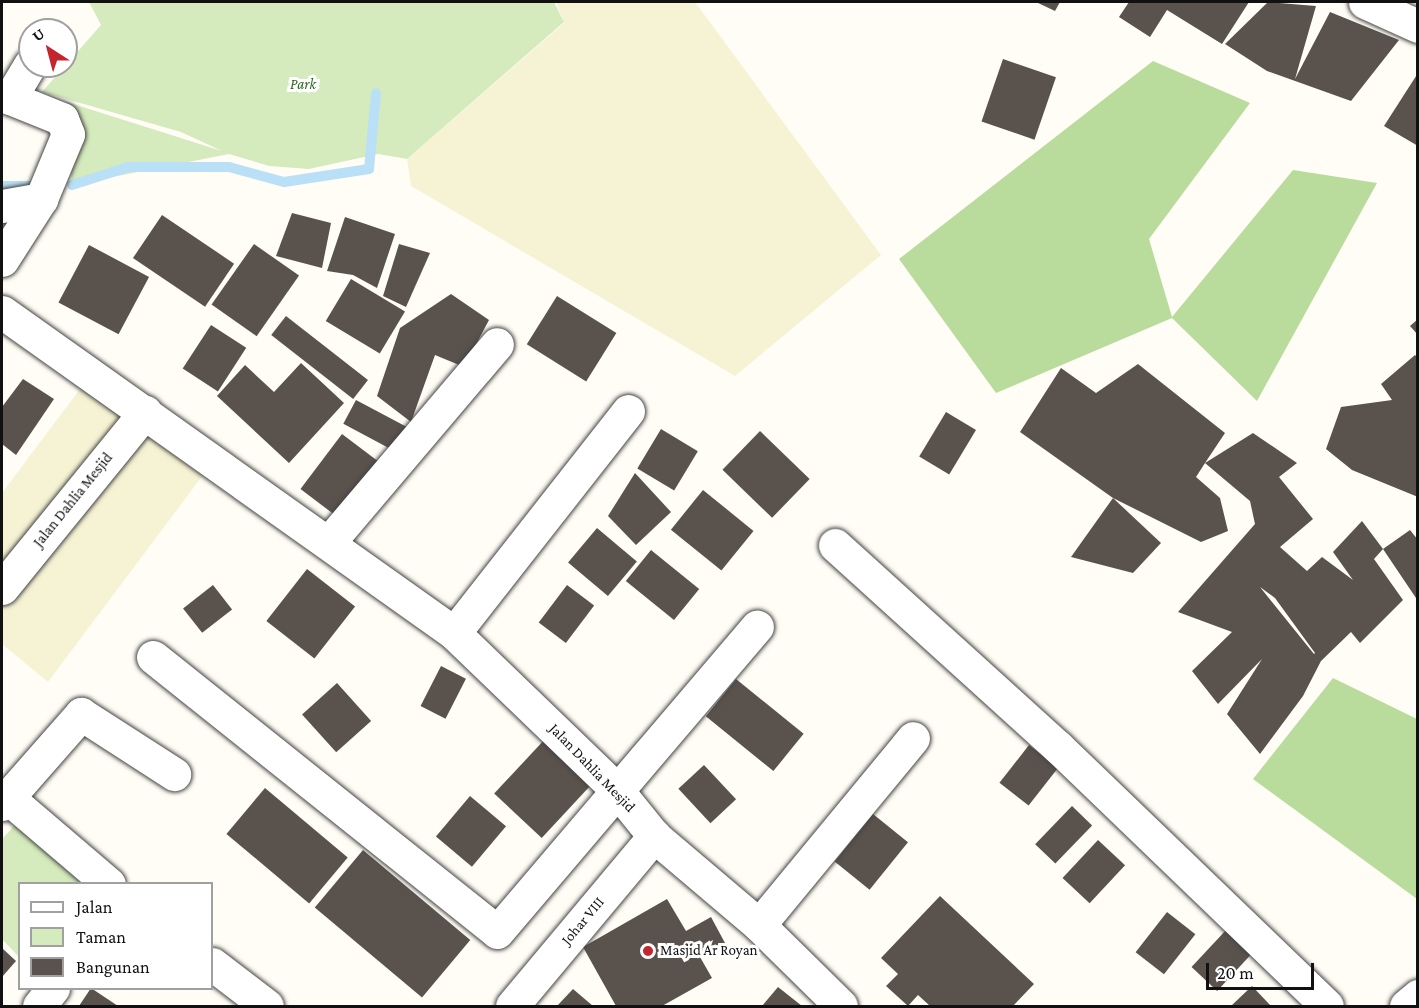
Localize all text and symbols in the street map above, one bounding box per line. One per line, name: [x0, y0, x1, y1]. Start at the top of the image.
north arrow: [18, 18, 78, 78]
text: U: [29, 25, 48, 45]
park label: Park: [290, 76, 316, 94]
street label: Jalan Dahlia Mesjid: [29, 449, 117, 551]
street label: Jalan Dahlia Mesjid: [545, 720, 639, 816]
legend: [18, 882, 213, 990]
street label: Johar VIII: [558, 893, 608, 949]
text: Jalan: [76, 897, 112, 917]
text: Taman: [76, 927, 126, 947]
place label: Masjid Ar Royan: [660, 942, 758, 960]
marker: Masjid Ar Royan: [641, 944, 655, 958]
scale bar: [1209, 951, 1317, 989]
text: Bangunan: [76, 957, 150, 977]
text: 20 m: [1217, 963, 1254, 983]

